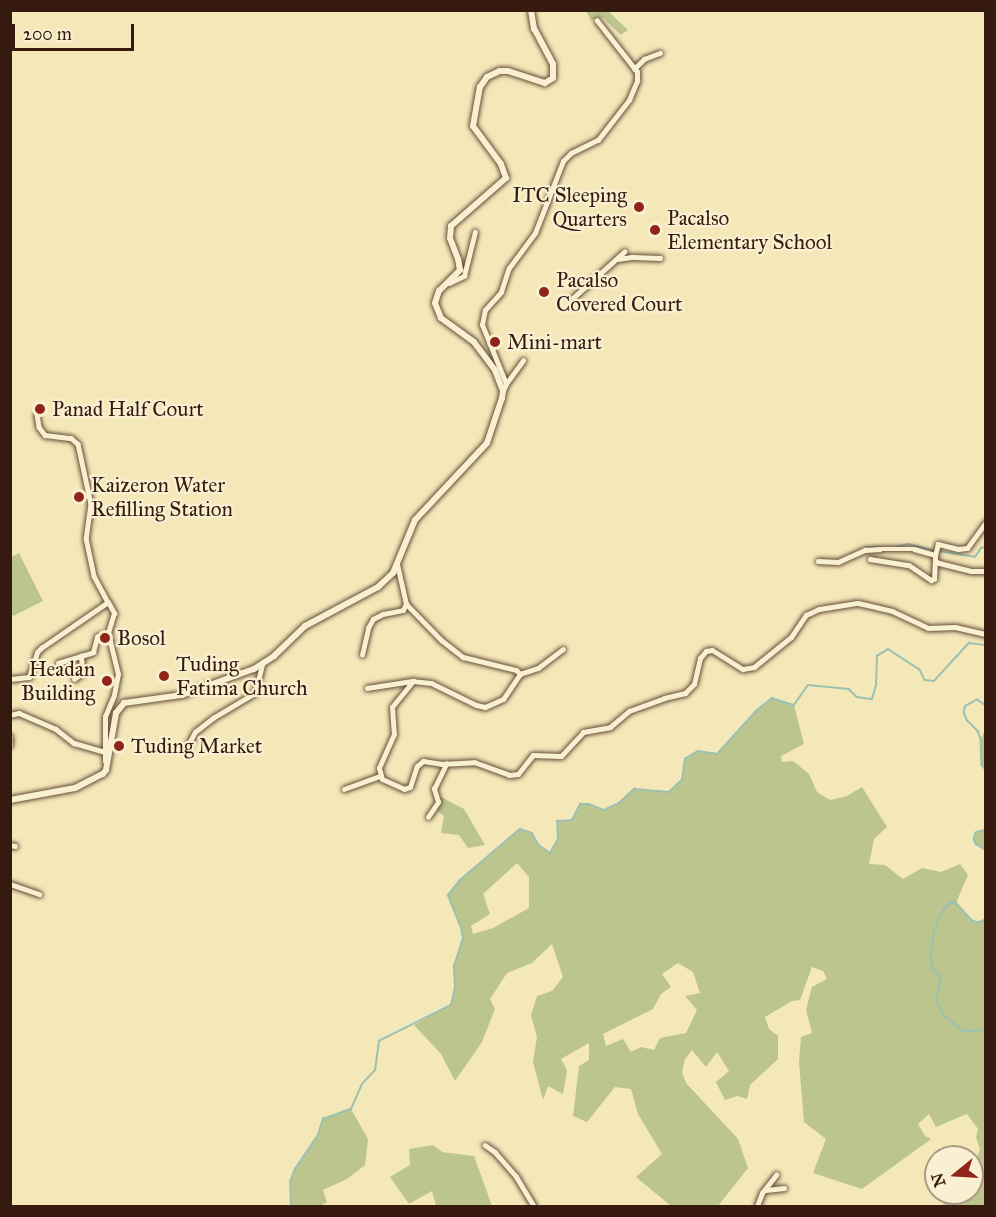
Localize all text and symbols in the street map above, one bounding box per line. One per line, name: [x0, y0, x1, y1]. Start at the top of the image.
scale bar: [15, 12, 136, 50]
text: 200 m: [23, 23, 72, 45]
place label: ITC Sleeping Quarters: [512, 182, 627, 232]
marker: ITC Sleeping Quarters: [632, 200, 646, 214]
place label: Pacalso Elementary School: [667, 205, 832, 255]
marker: Pacalso Elementary School: [648, 223, 662, 237]
place label: Pacalso Covered Court: [556, 267, 683, 317]
marker: Pacalso Covered Court: [537, 285, 551, 299]
place label: Mini-mart: [507, 329, 602, 355]
marker: Mini-mart: [488, 335, 502, 349]
place label: Panad Half Court: [52, 396, 204, 422]
marker: Panad Half Court: [33, 402, 47, 416]
place label: Kaizeron Water Refilling Station: [91, 472, 233, 522]
marker: Kaizeron Water Refilling Station: [72, 490, 86, 504]
place label: Bosol: [117, 625, 166, 651]
marker: Bosol: [98, 631, 112, 645]
place label: Tuding Fatima Church: [176, 651, 308, 701]
place label: Headan Building: [21, 656, 95, 706]
marker: Tuding Fatima Church: [157, 669, 171, 683]
marker: Headan Building: [100, 674, 114, 688]
place label: Tuding Market: [131, 733, 262, 759]
marker: Tuding Market: [112, 739, 126, 753]
north arrow: [924, 1145, 984, 1205]
text: N: [927, 1171, 949, 1189]

